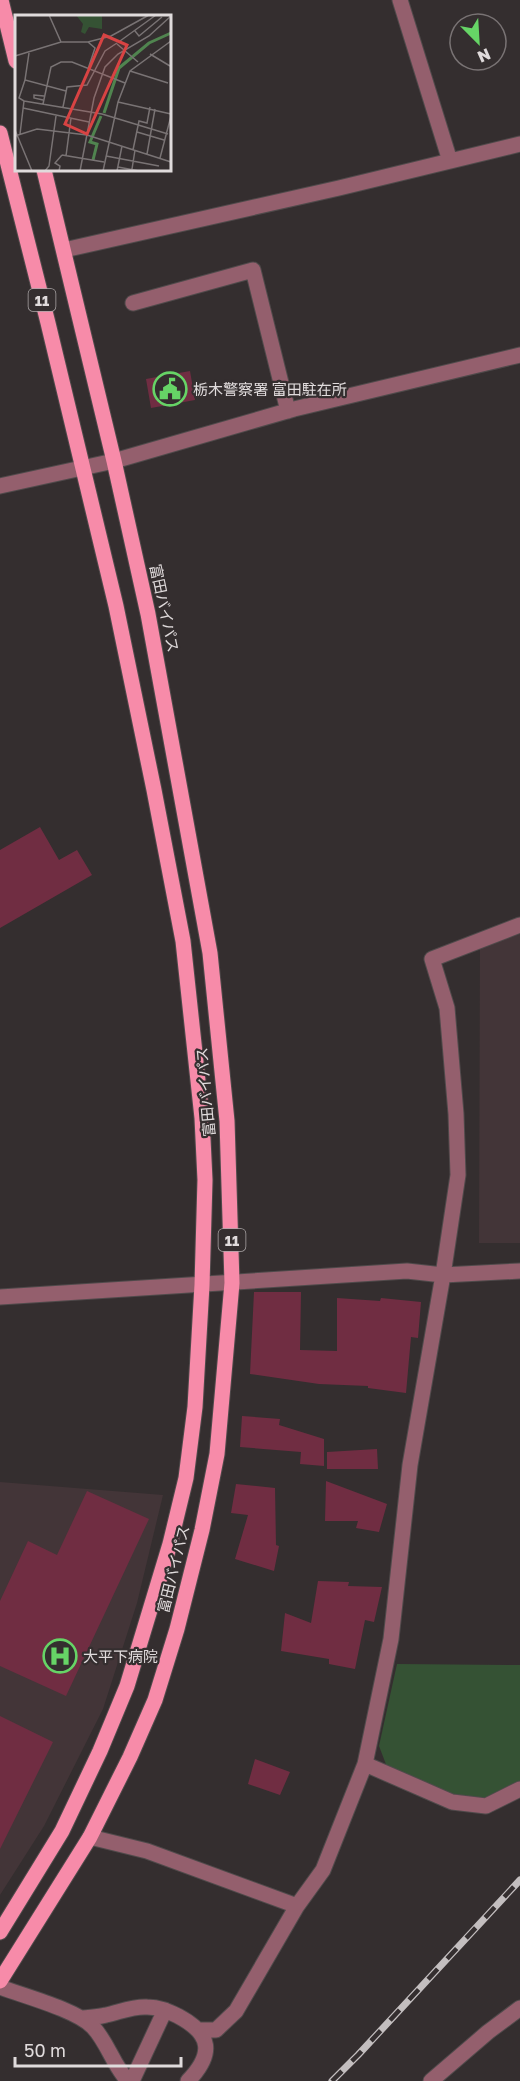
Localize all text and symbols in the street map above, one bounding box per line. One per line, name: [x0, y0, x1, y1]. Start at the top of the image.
north arrow: [448, 12, 508, 72]
inset map: [15, 15, 171, 171]
text: N: [474, 44, 494, 67]
road number: 11: [28, 289, 56, 311]
public building icon: 栃木警察署 富田駐在所: [152, 371, 188, 407]
place label: 栃木警察署 富田駐在所: [193, 380, 347, 398]
street label: 富田バイパス: [147, 562, 183, 654]
street label: 富田バイパス: [192, 1047, 218, 1137]
road number: 11: [218, 1229, 246, 1251]
street label: 富田バイパス: [153, 1523, 193, 1615]
hospital icon: 大平下病院: [42, 1638, 78, 1674]
place label: 大平下病院: [83, 1647, 158, 1665]
scale bar: [15, 2030, 182, 2068]
text: 50 m: [24, 2039, 66, 2061]

